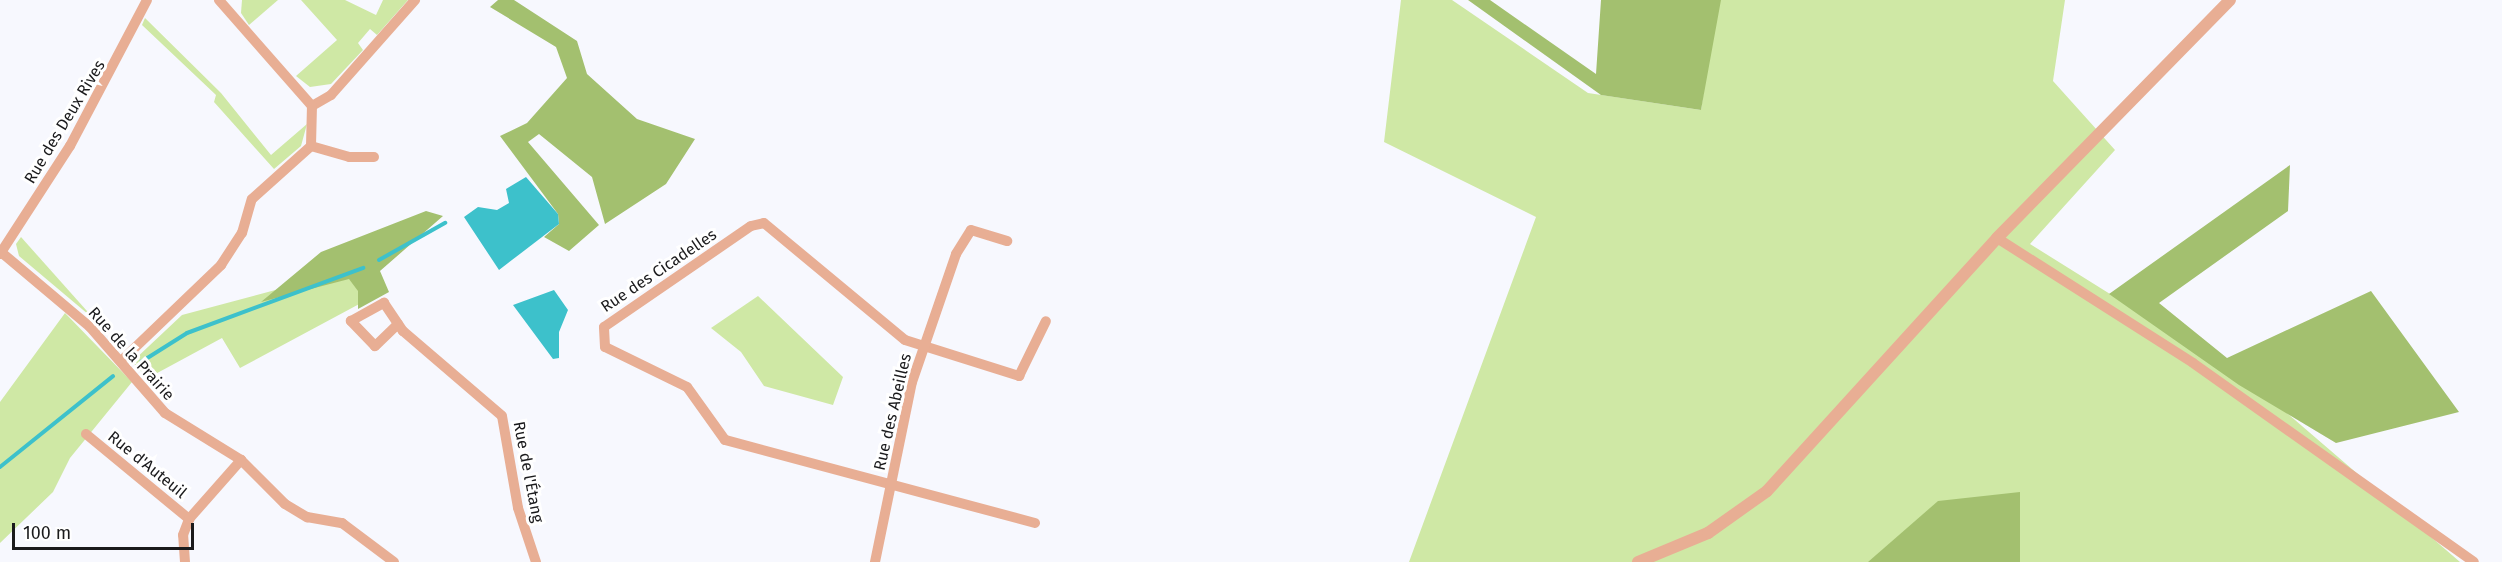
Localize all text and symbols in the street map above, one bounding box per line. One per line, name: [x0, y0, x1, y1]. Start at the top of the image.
street label: Rue des Deux Rives: [21, 57, 109, 187]
street label: Rue des Cicadelles: [598, 225, 720, 317]
street label: Rue de la Prairie: [84, 303, 178, 405]
street label: Rue des Abeilles: [870, 352, 916, 472]
street label: Rue de l'Étang: [509, 420, 547, 524]
street label: Rue d'Auteuil: [104, 427, 190, 503]
scale bar: [15, 511, 196, 549]
text: 100 m: [23, 522, 71, 544]

